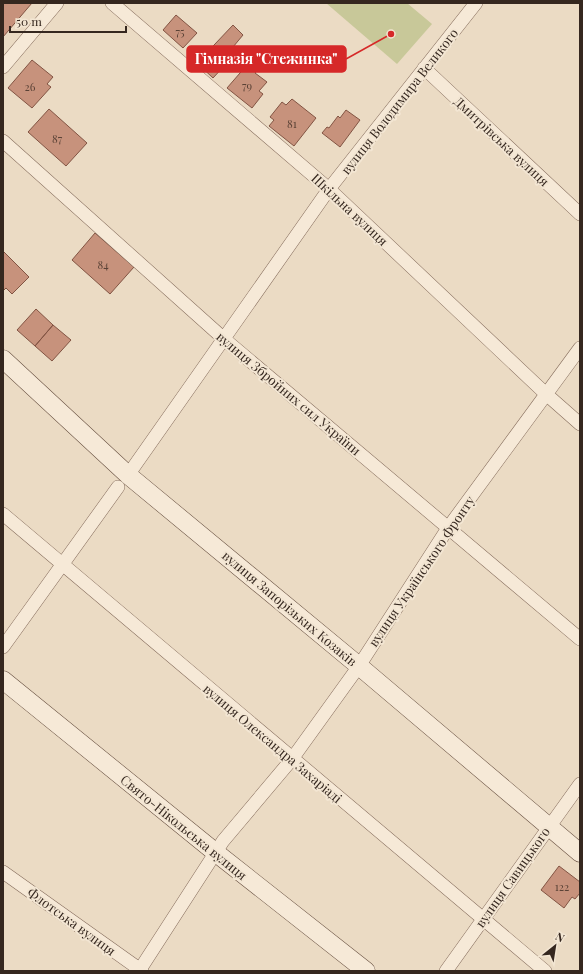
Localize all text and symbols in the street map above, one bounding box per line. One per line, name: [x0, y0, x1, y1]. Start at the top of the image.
scale bar: [10, 8, 126, 34]
text: 50 m: [16, 13, 42, 29]
house number: 75: [175, 24, 185, 39]
street label: вулиця Володимира Великого: [337, 25, 461, 177]
callout: Гімназія "Стежинка": [187, 46, 346, 72]
text: Гімназія "Стежинка": [195, 49, 337, 68]
house number: 79: [242, 78, 252, 93]
house number: 26: [25, 79, 36, 94]
street label: Дмитрівська вулиця: [451, 92, 553, 190]
house number: 81: [287, 116, 297, 131]
house number: 87: [52, 131, 63, 146]
street label: Шкільна вулиця: [308, 169, 392, 249]
house number: 84: [97, 257, 109, 272]
street label: вулиця Збройних сил України: [213, 328, 365, 458]
street label: вулиця Українського Фронту: [364, 492, 478, 650]
street label: вулиця Запорізьких Козаків: [219, 547, 361, 669]
street label: вулиця Олександра Захаріаді: [200, 680, 346, 806]
street label: Свято-Нікольська вулиця: [117, 771, 251, 883]
street label: вулиця Савицького: [471, 823, 553, 931]
house number: 122: [555, 879, 569, 894]
street label: Флотська вулиця: [25, 883, 119, 959]
north arrow: [535, 926, 575, 966]
text: N: [553, 928, 567, 945]

